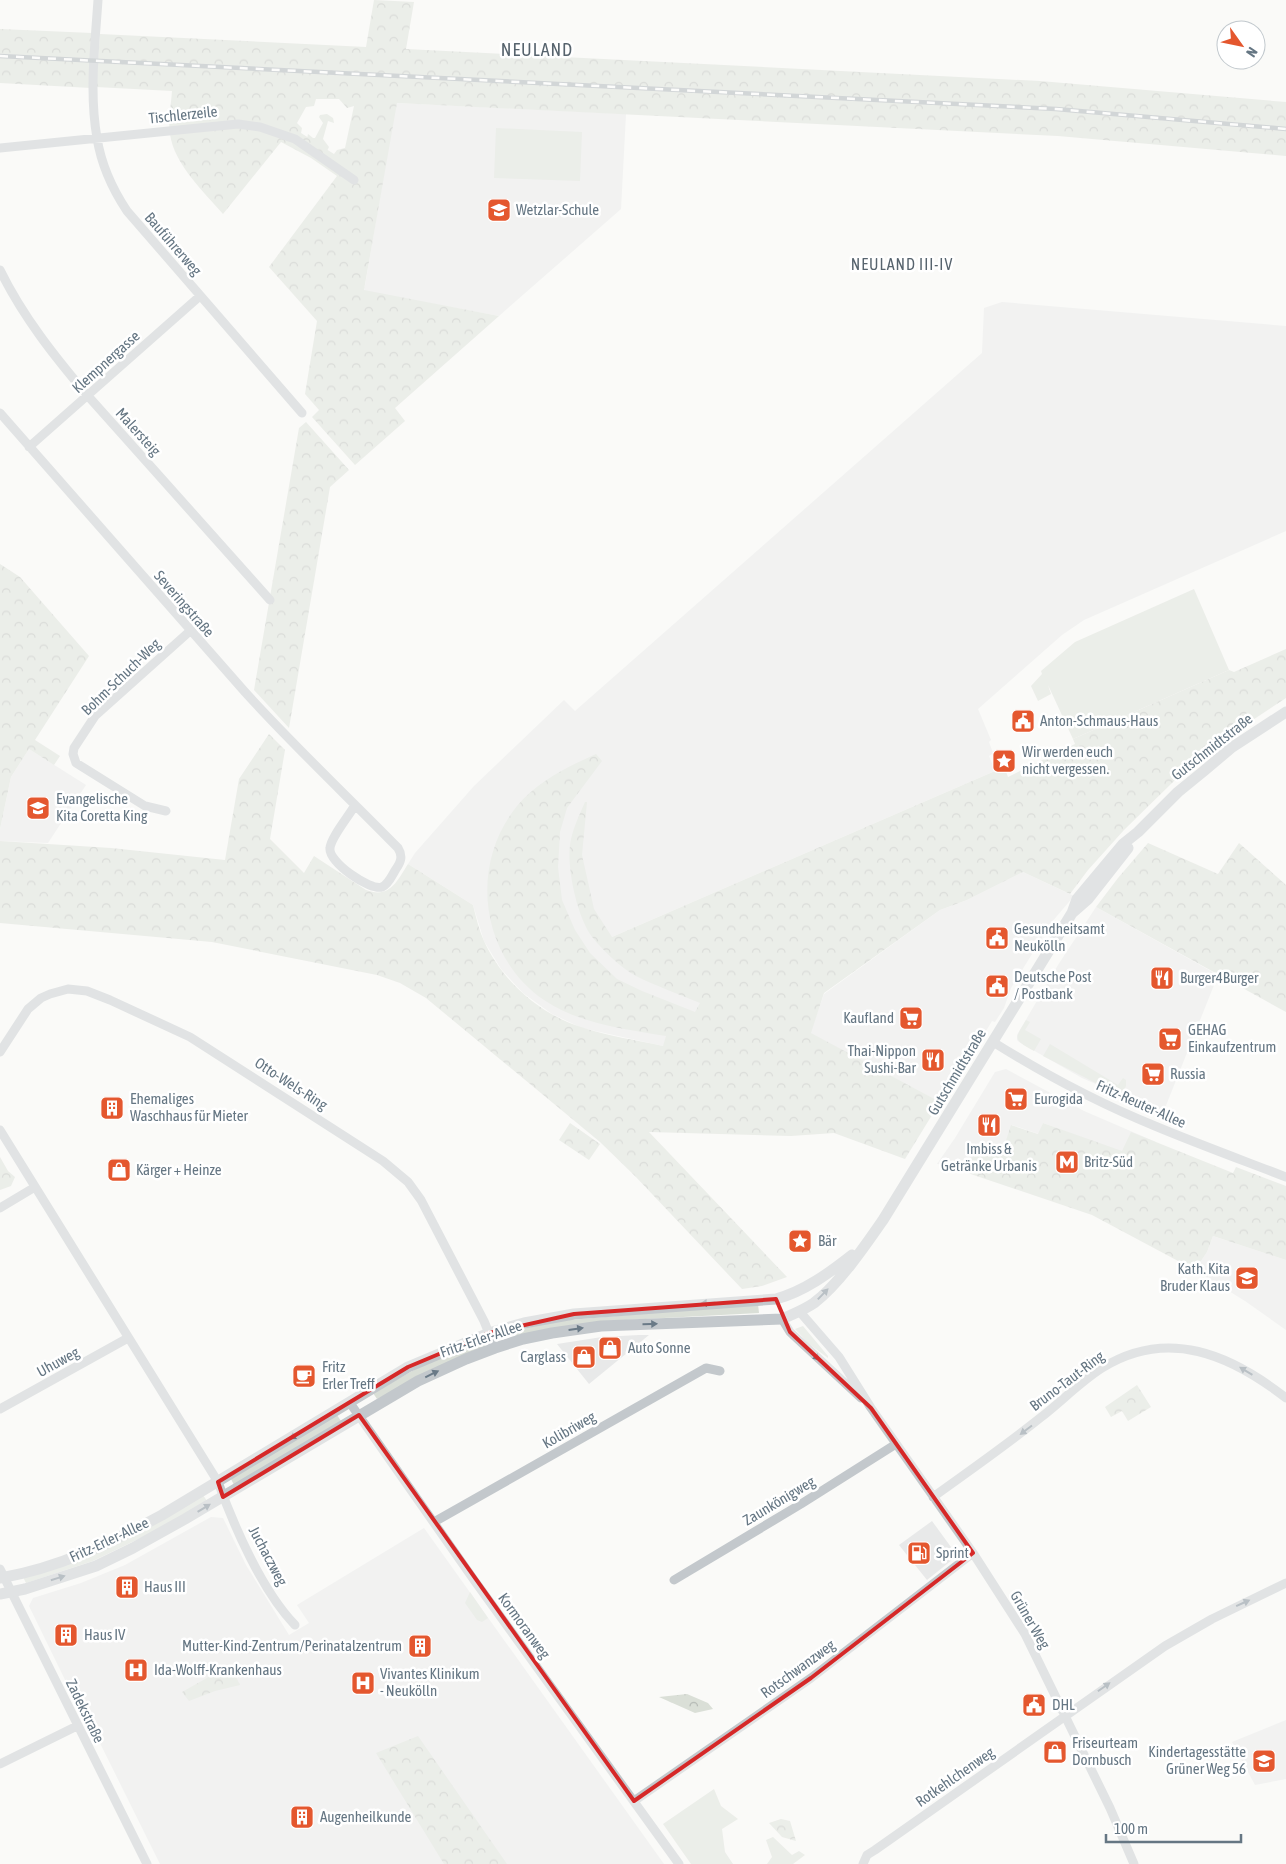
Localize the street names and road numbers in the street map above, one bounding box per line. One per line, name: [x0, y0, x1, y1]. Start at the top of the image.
street label: Tischlerzeile: [148, 102, 218, 127]
street label: Bauführerweg: [141, 209, 206, 279]
street label: Klempnergasse: [69, 327, 143, 396]
street label: Malersteig: [113, 404, 165, 459]
street label: Severingstraße: [151, 567, 218, 640]
street label: Bohm-Schuch-Weg: [78, 635, 164, 718]
street label: Gutschmidtstraße: [1168, 710, 1256, 783]
street label: Gutschmidtstraße: [924, 1025, 989, 1118]
street label: Otto-Wels-Ring: [252, 1054, 331, 1114]
street label: Fritz-Reuter-Allee: [1094, 1076, 1189, 1131]
street label: Fritz-Erler-Allee: [438, 1317, 524, 1360]
street label: Uhuweg: [34, 1343, 82, 1380]
street label: Bruno-Taut-Ring: [1026, 1347, 1108, 1414]
street label: Kolibriweg: [539, 1407, 599, 1452]
street label: Zaunkönigweg: [740, 1472, 818, 1529]
street label: Fritz-Erler-Allee: [66, 1514, 151, 1565]
street label: Juchaczweg: [246, 1523, 291, 1589]
street label: Grüner Weg: [1007, 1588, 1054, 1652]
street label: Kormoranweg: [495, 1590, 554, 1662]
street label: Rotschwanzweg: [757, 1636, 839, 1701]
street label: Zadekstraße: [63, 1676, 108, 1746]
street label: Rotkehlchenweg: [912, 1743, 998, 1810]

